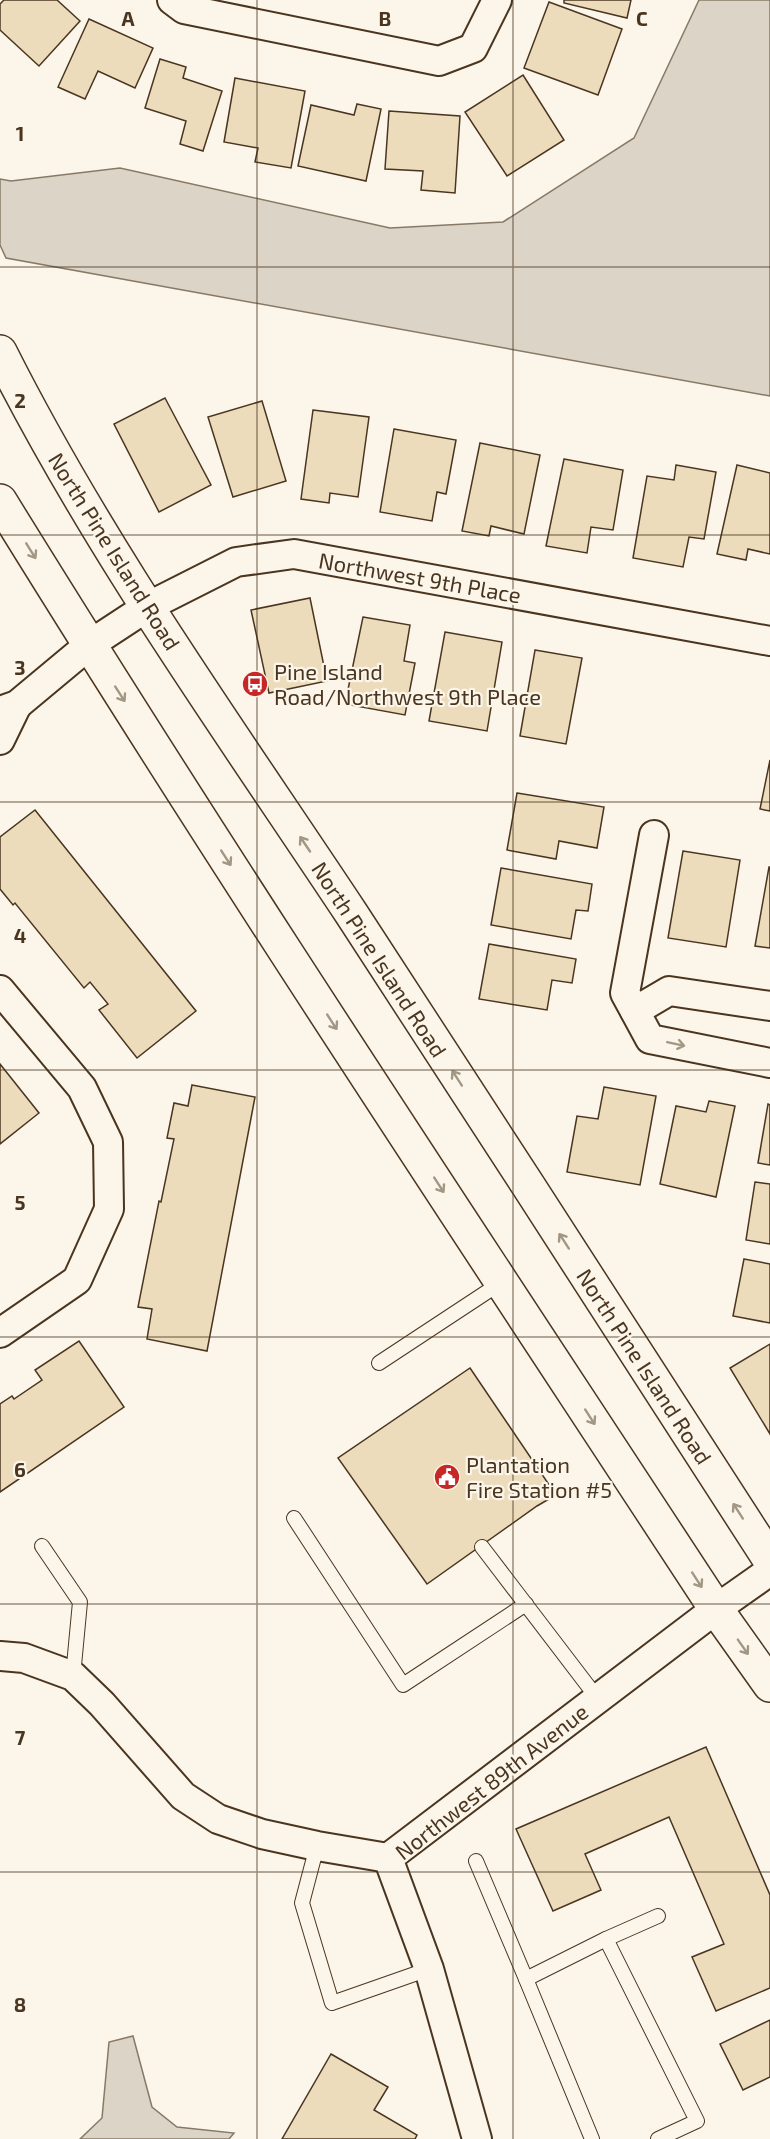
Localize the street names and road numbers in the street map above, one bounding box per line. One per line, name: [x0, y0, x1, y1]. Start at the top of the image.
street label: North Pine Island Road: [44, 448, 186, 654]
street label: Northwest 9th Place: [317, 546, 523, 608]
street label: North Pine Island Road: [307, 857, 453, 1061]
street label: North Pine Island Road: [572, 1264, 718, 1468]
street label: Northwest 89th Avenue: [389, 1698, 593, 1864]

